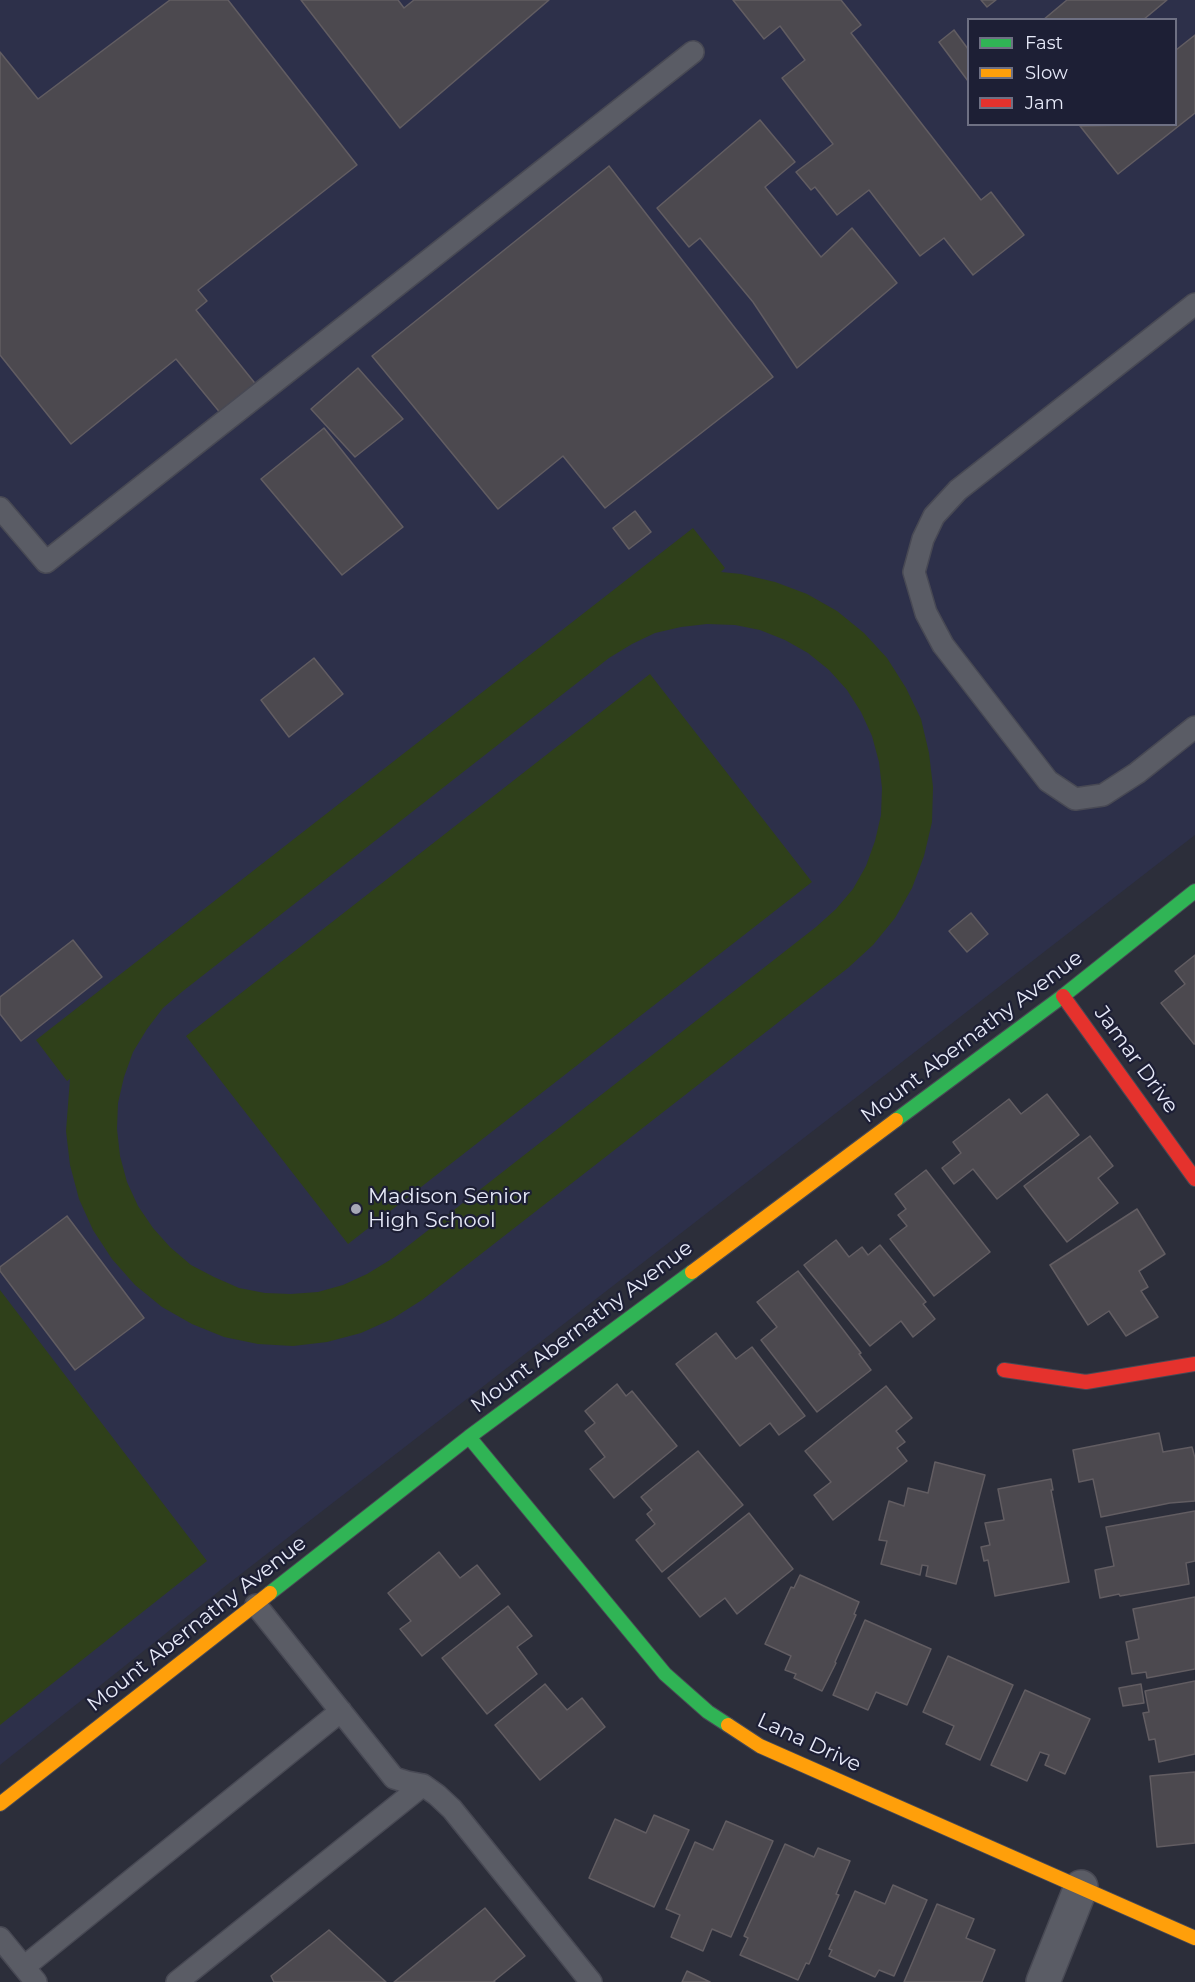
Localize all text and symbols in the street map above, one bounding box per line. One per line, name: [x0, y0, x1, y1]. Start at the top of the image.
legend: [967, 18, 1177, 126]
text: Fast: [1025, 32, 1063, 54]
text: Slow: [1025, 62, 1068, 84]
text: Jam: [1025, 92, 1064, 114]
street label: Mount Abernathy Avenue: [856, 945, 1088, 1129]
street label: Jamar Drive: [1089, 1001, 1183, 1119]
place label: Madison Senior High School: [368, 1184, 530, 1234]
marker: Madison Senior High School: [349, 1202, 363, 1216]
street label: Mount Abernathy Avenue: [466, 1235, 698, 1419]
street label: Mount Abernathy Avenue: [83, 1531, 311, 1717]
street label: Lana Drive: [753, 1708, 865, 1778]

